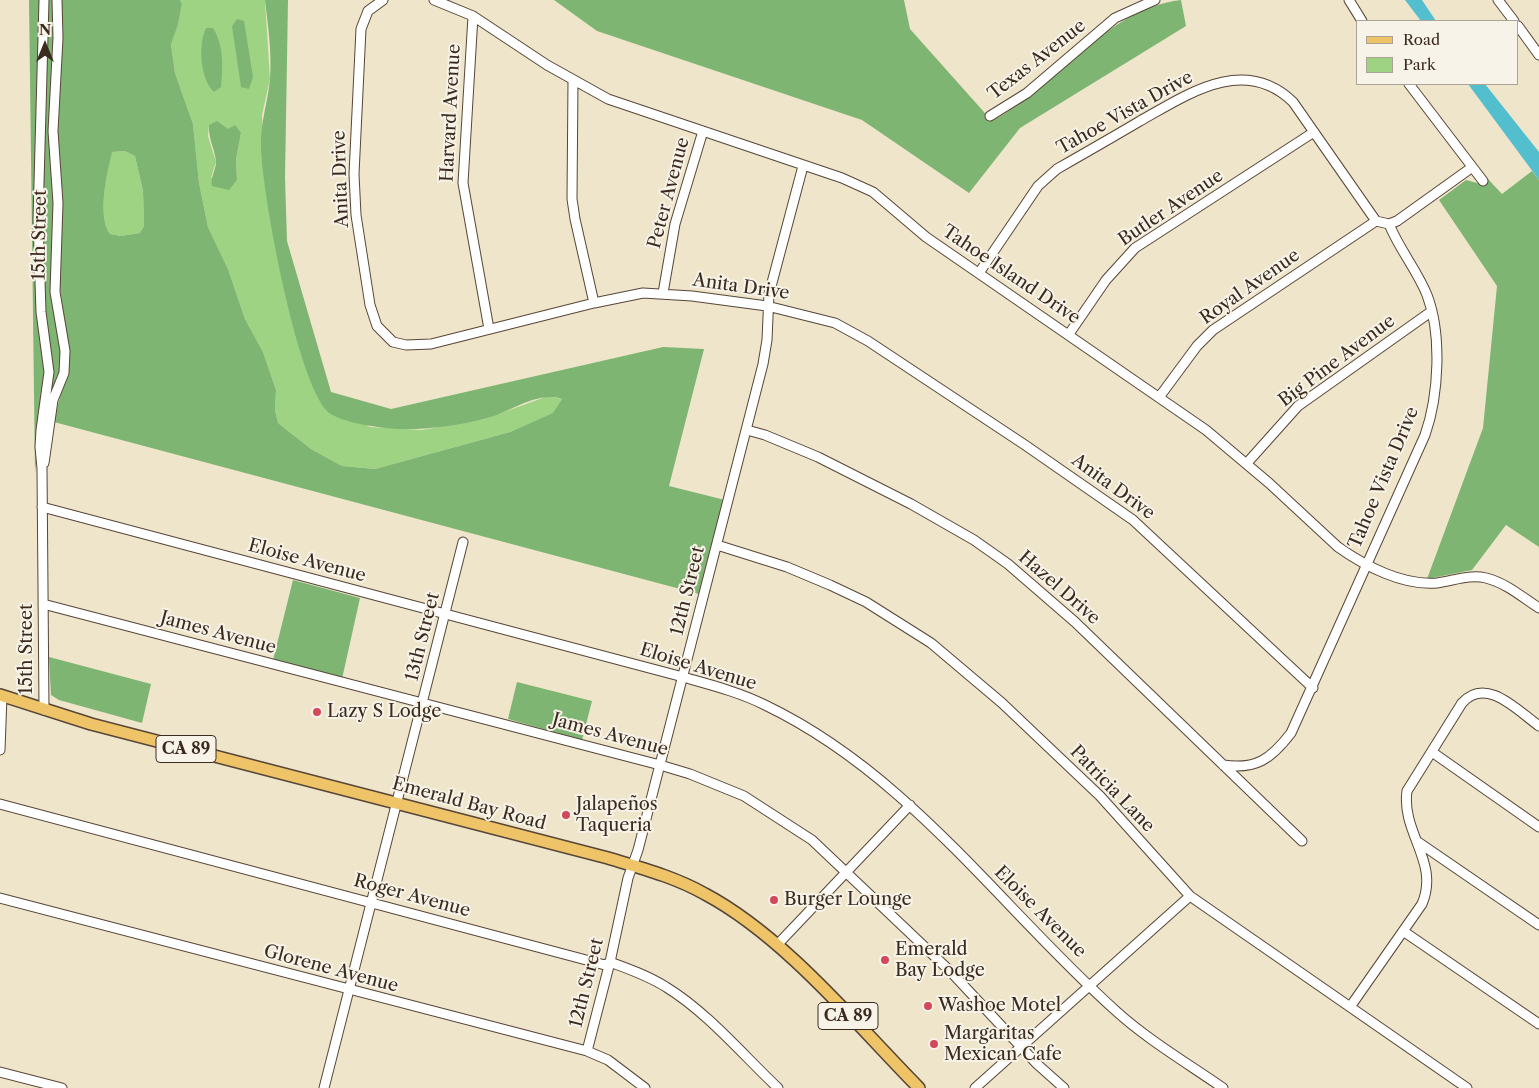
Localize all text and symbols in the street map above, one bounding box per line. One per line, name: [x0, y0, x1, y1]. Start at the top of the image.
street label: Texas Avenue: [984, 15, 1090, 105]
north arrow: [20, 20, 70, 70]
legend: [1356, 20, 1519, 85]
text: N: [39, 21, 51, 39]
text: Road: [1403, 30, 1440, 49]
street label: Harvard Avenue: [437, 43, 465, 183]
text: Park: [1403, 55, 1436, 74]
street label: Tahoe Vista Drive: [1053, 67, 1197, 159]
street label: Anita Drive: [329, 130, 353, 228]
street label: Peter Avenue: [644, 135, 694, 251]
street label: Butler Avenue: [1114, 165, 1228, 251]
street label: 15th Street: [28, 189, 52, 281]
street label: Tahoe Island Drive: [938, 221, 1084, 329]
street label: Royal Avenue: [1196, 245, 1304, 329]
street label: Anita Drive: [691, 270, 791, 304]
street label: Big Pine Avenue: [1275, 310, 1399, 412]
street label: Tahoe Vista Drive: [1344, 404, 1424, 552]
street label: Anita Drive: [1067, 450, 1159, 524]
street label: Eloise Avenue: [246, 535, 368, 587]
street label: 12th Street: [666, 544, 710, 638]
street label: Hazel Drive: [1014, 547, 1104, 629]
street label: 13th Street: [402, 590, 444, 684]
street label: 15th Street: [16, 604, 38, 694]
street label: James Avenue: [158, 607, 278, 659]
street label: Eloise Avenue: [637, 639, 759, 695]
place label: Lazy S Lodge: [327, 701, 441, 723]
marker: Lazy S Lodge: [311, 706, 323, 718]
street label: James Avenue: [550, 709, 670, 761]
road number: CA 89: [156, 736, 216, 762]
street label: Patricia Lane: [1065, 741, 1159, 837]
street label: Emerald Bay Road: [390, 773, 548, 835]
place label: Jalapeños Taqueria: [576, 794, 658, 836]
marker: Jalapeños Taqueria: [560, 809, 572, 821]
street label: Eloise Avenue: [990, 862, 1090, 962]
street label: Roger Avenue: [351, 870, 473, 922]
place label: Burger Lounge: [784, 889, 912, 911]
marker: Burger Lounge: [768, 894, 780, 906]
street label: 12th Street: [565, 936, 609, 1030]
place label: Emerald Bay Lodge: [895, 939, 985, 982]
street label: Glorene Avenue: [261, 941, 401, 997]
marker: Emerald Bay Lodge: [879, 954, 891, 966]
place label: Washoe Motel: [938, 995, 1061, 1017]
marker: Washoe Motel: [922, 1000, 934, 1012]
road number: CA 89: [818, 1002, 878, 1030]
place label: Margaritas Mexican Cafe: [944, 1023, 1062, 1066]
marker: Margaritas Mexican Cafe: [928, 1038, 940, 1050]

